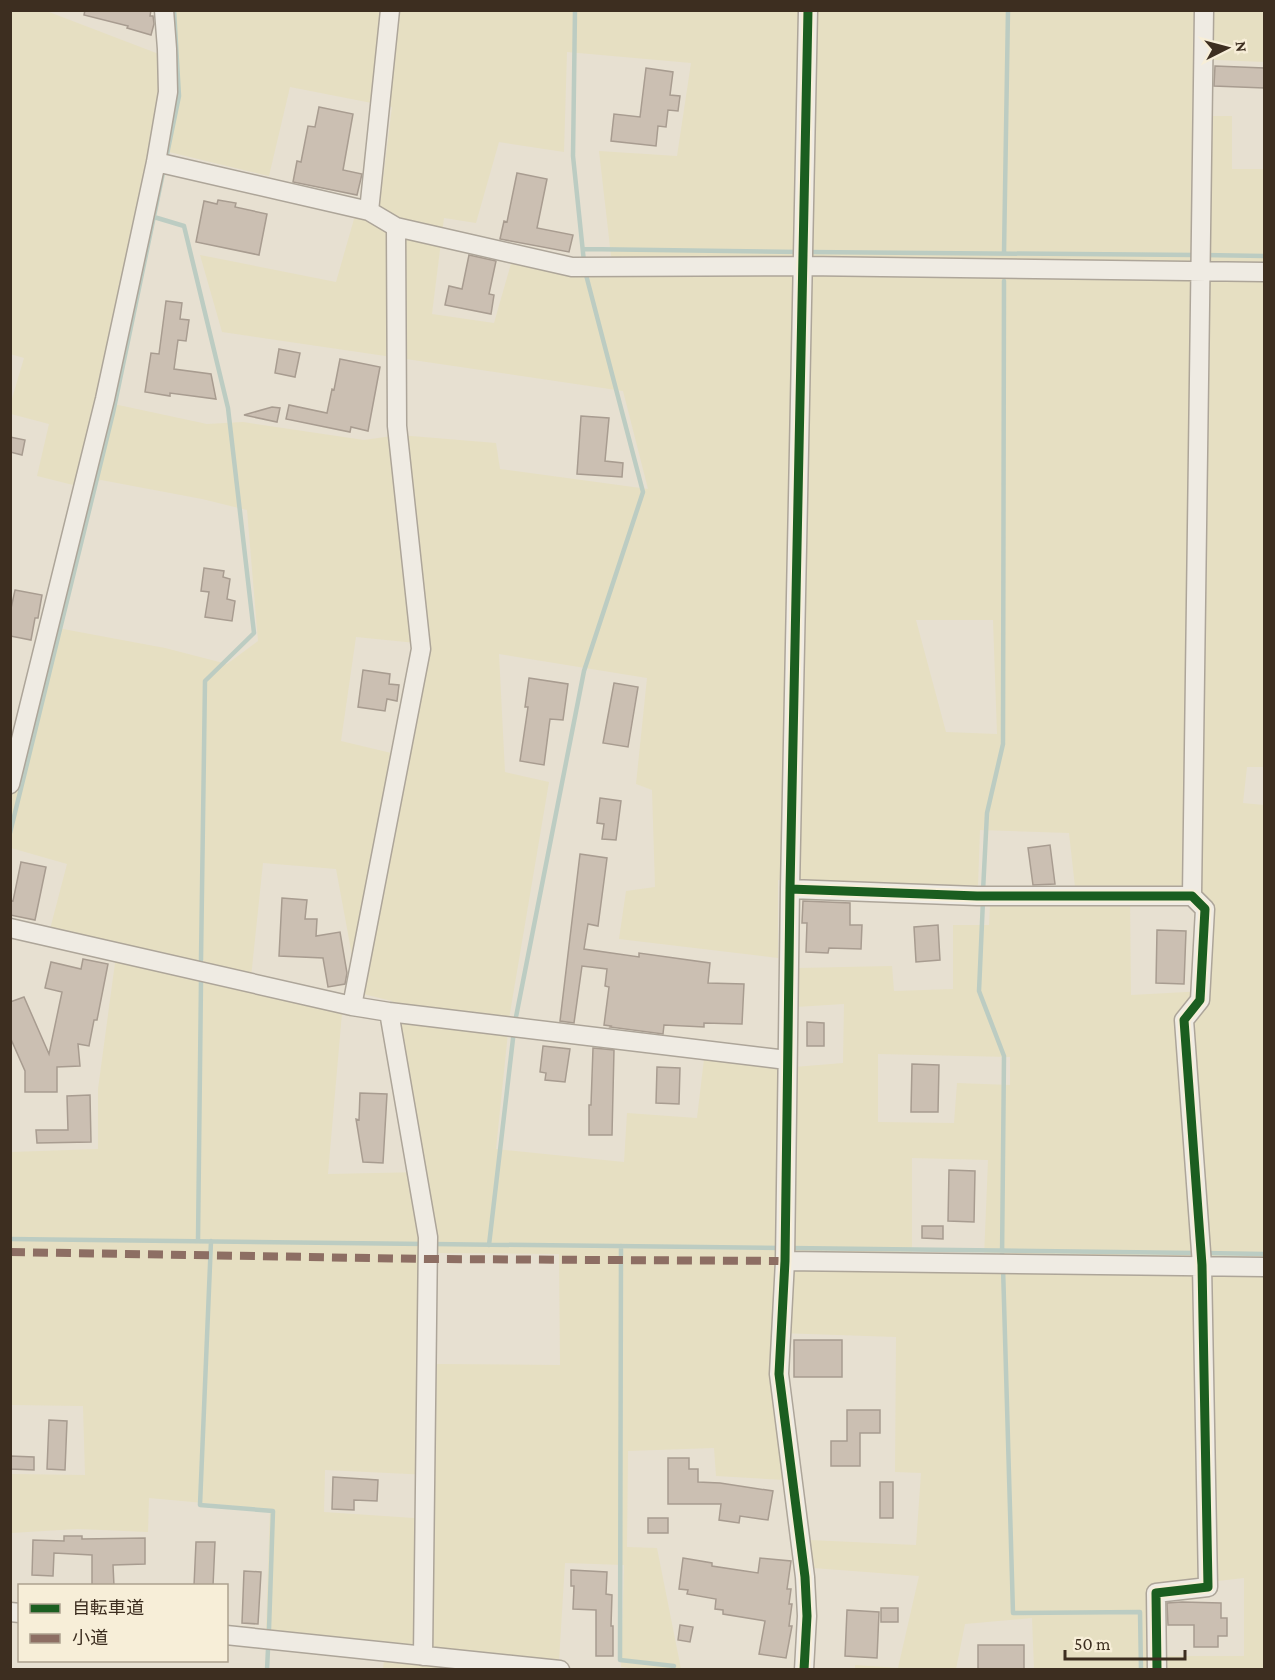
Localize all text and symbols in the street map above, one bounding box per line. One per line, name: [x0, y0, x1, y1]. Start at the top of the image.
north arrow: [1197, 18, 1257, 78]
text: N: [1232, 40, 1250, 53]
legend: [18, 1584, 228, 1662]
text: 自転車道: [72, 1598, 144, 1618]
scale bar: [1065, 1623, 1185, 1661]
text: 小道: [72, 1628, 108, 1648]
text: 50 m: [1074, 1634, 1111, 1654]

